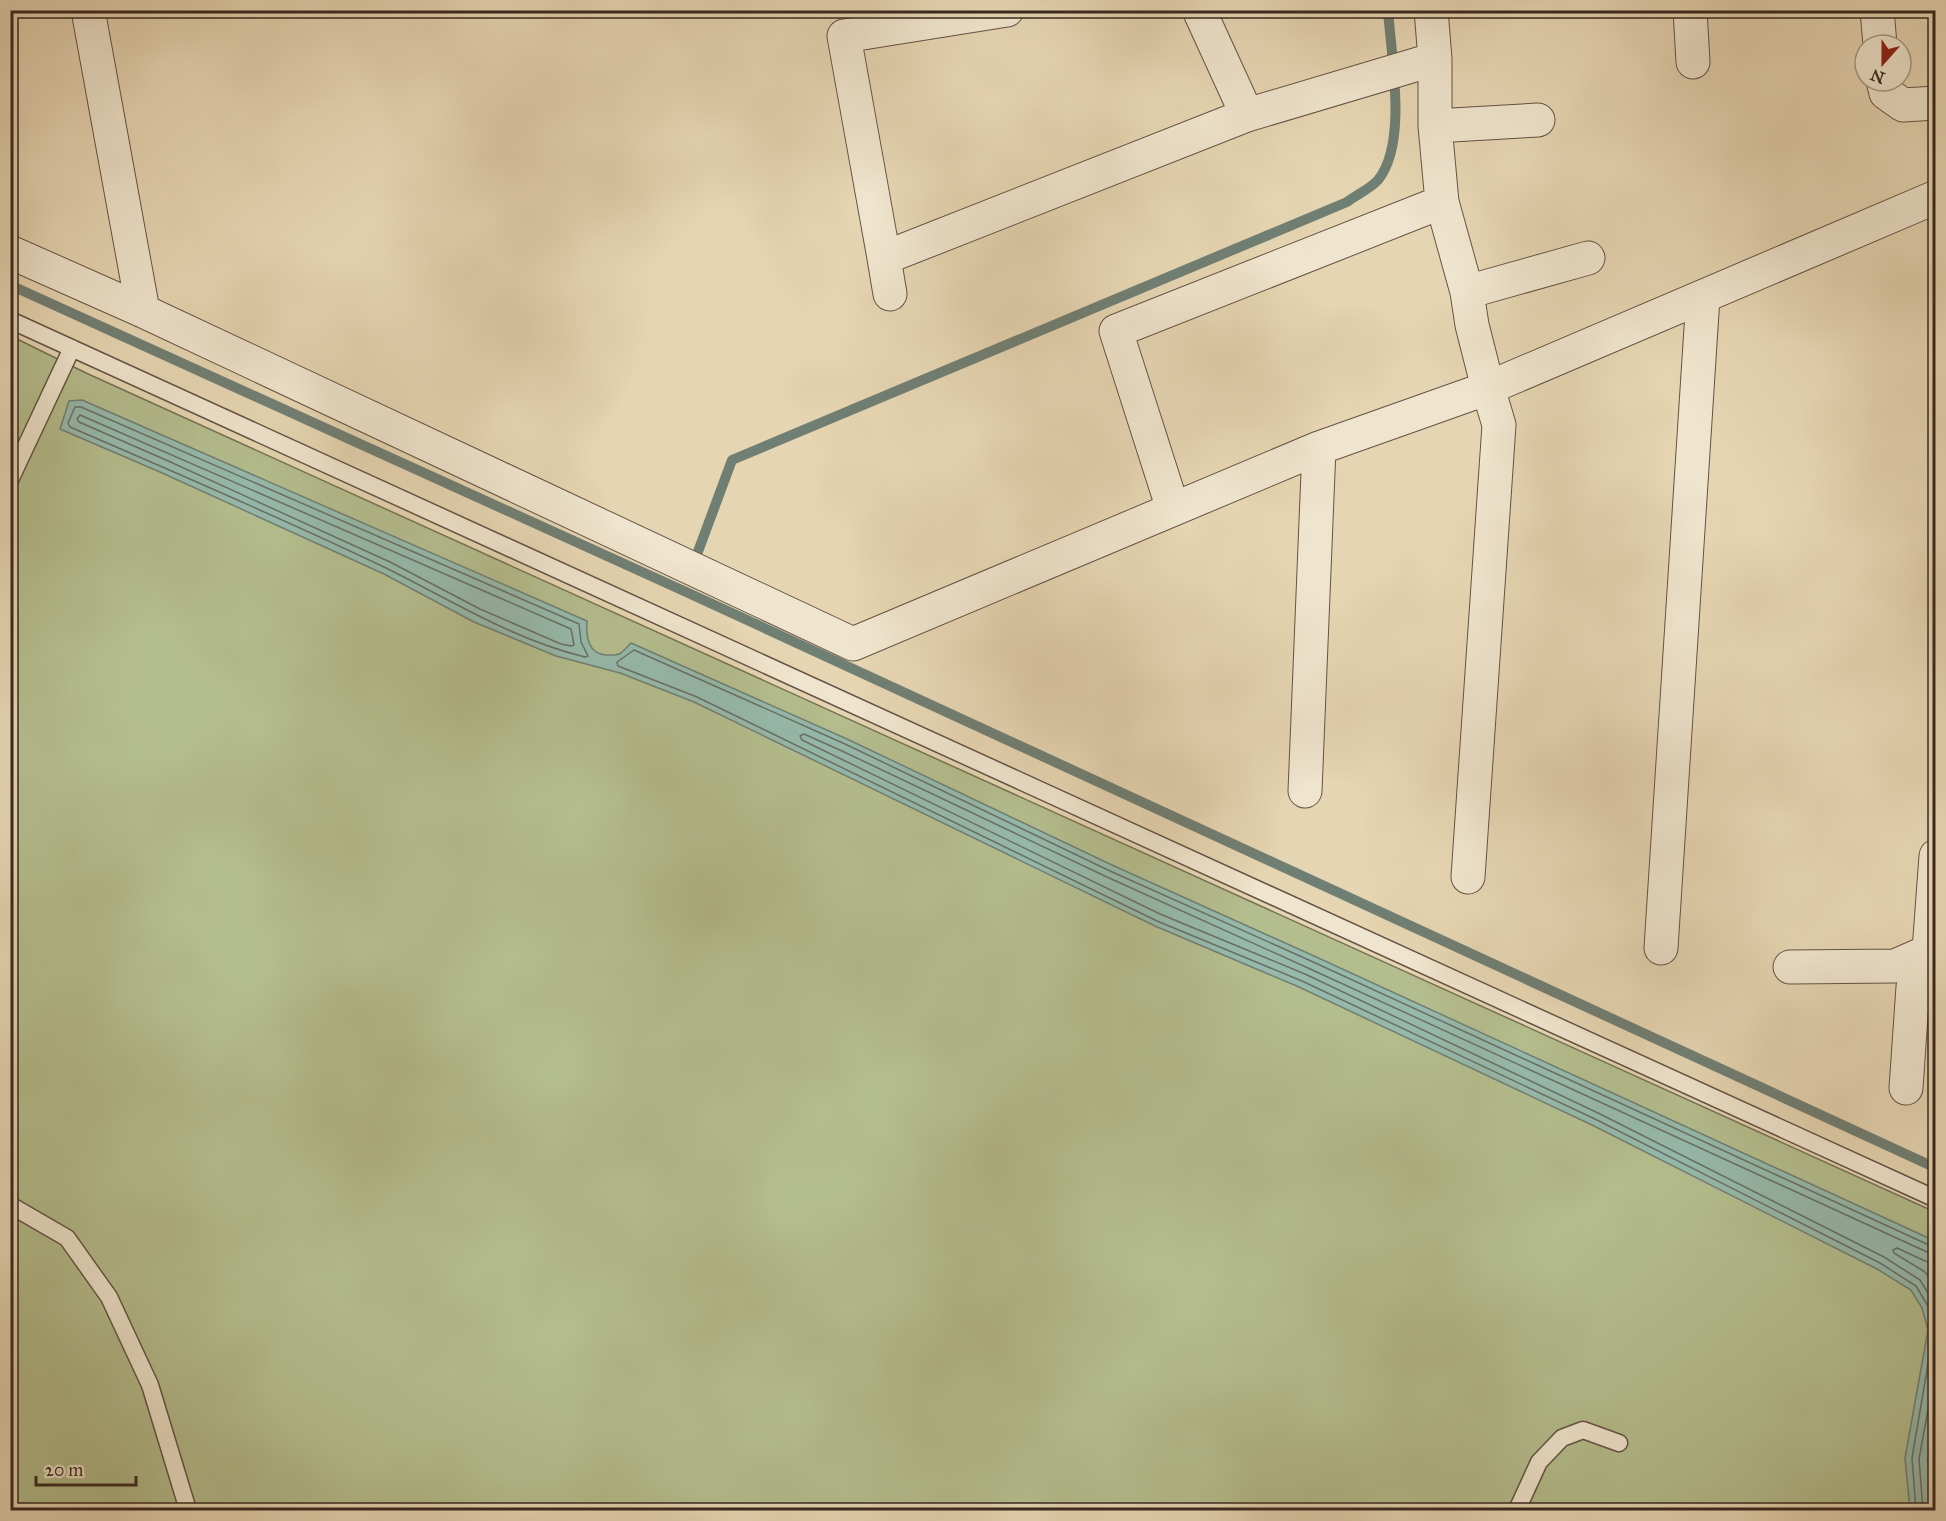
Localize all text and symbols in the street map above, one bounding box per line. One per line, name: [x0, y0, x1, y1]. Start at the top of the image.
north arrow: [1853, 33, 1913, 93]
text: N: [1868, 65, 1888, 88]
scale bar: [36, 1449, 136, 1487]
text: 20 m: [45, 1459, 83, 1481]

